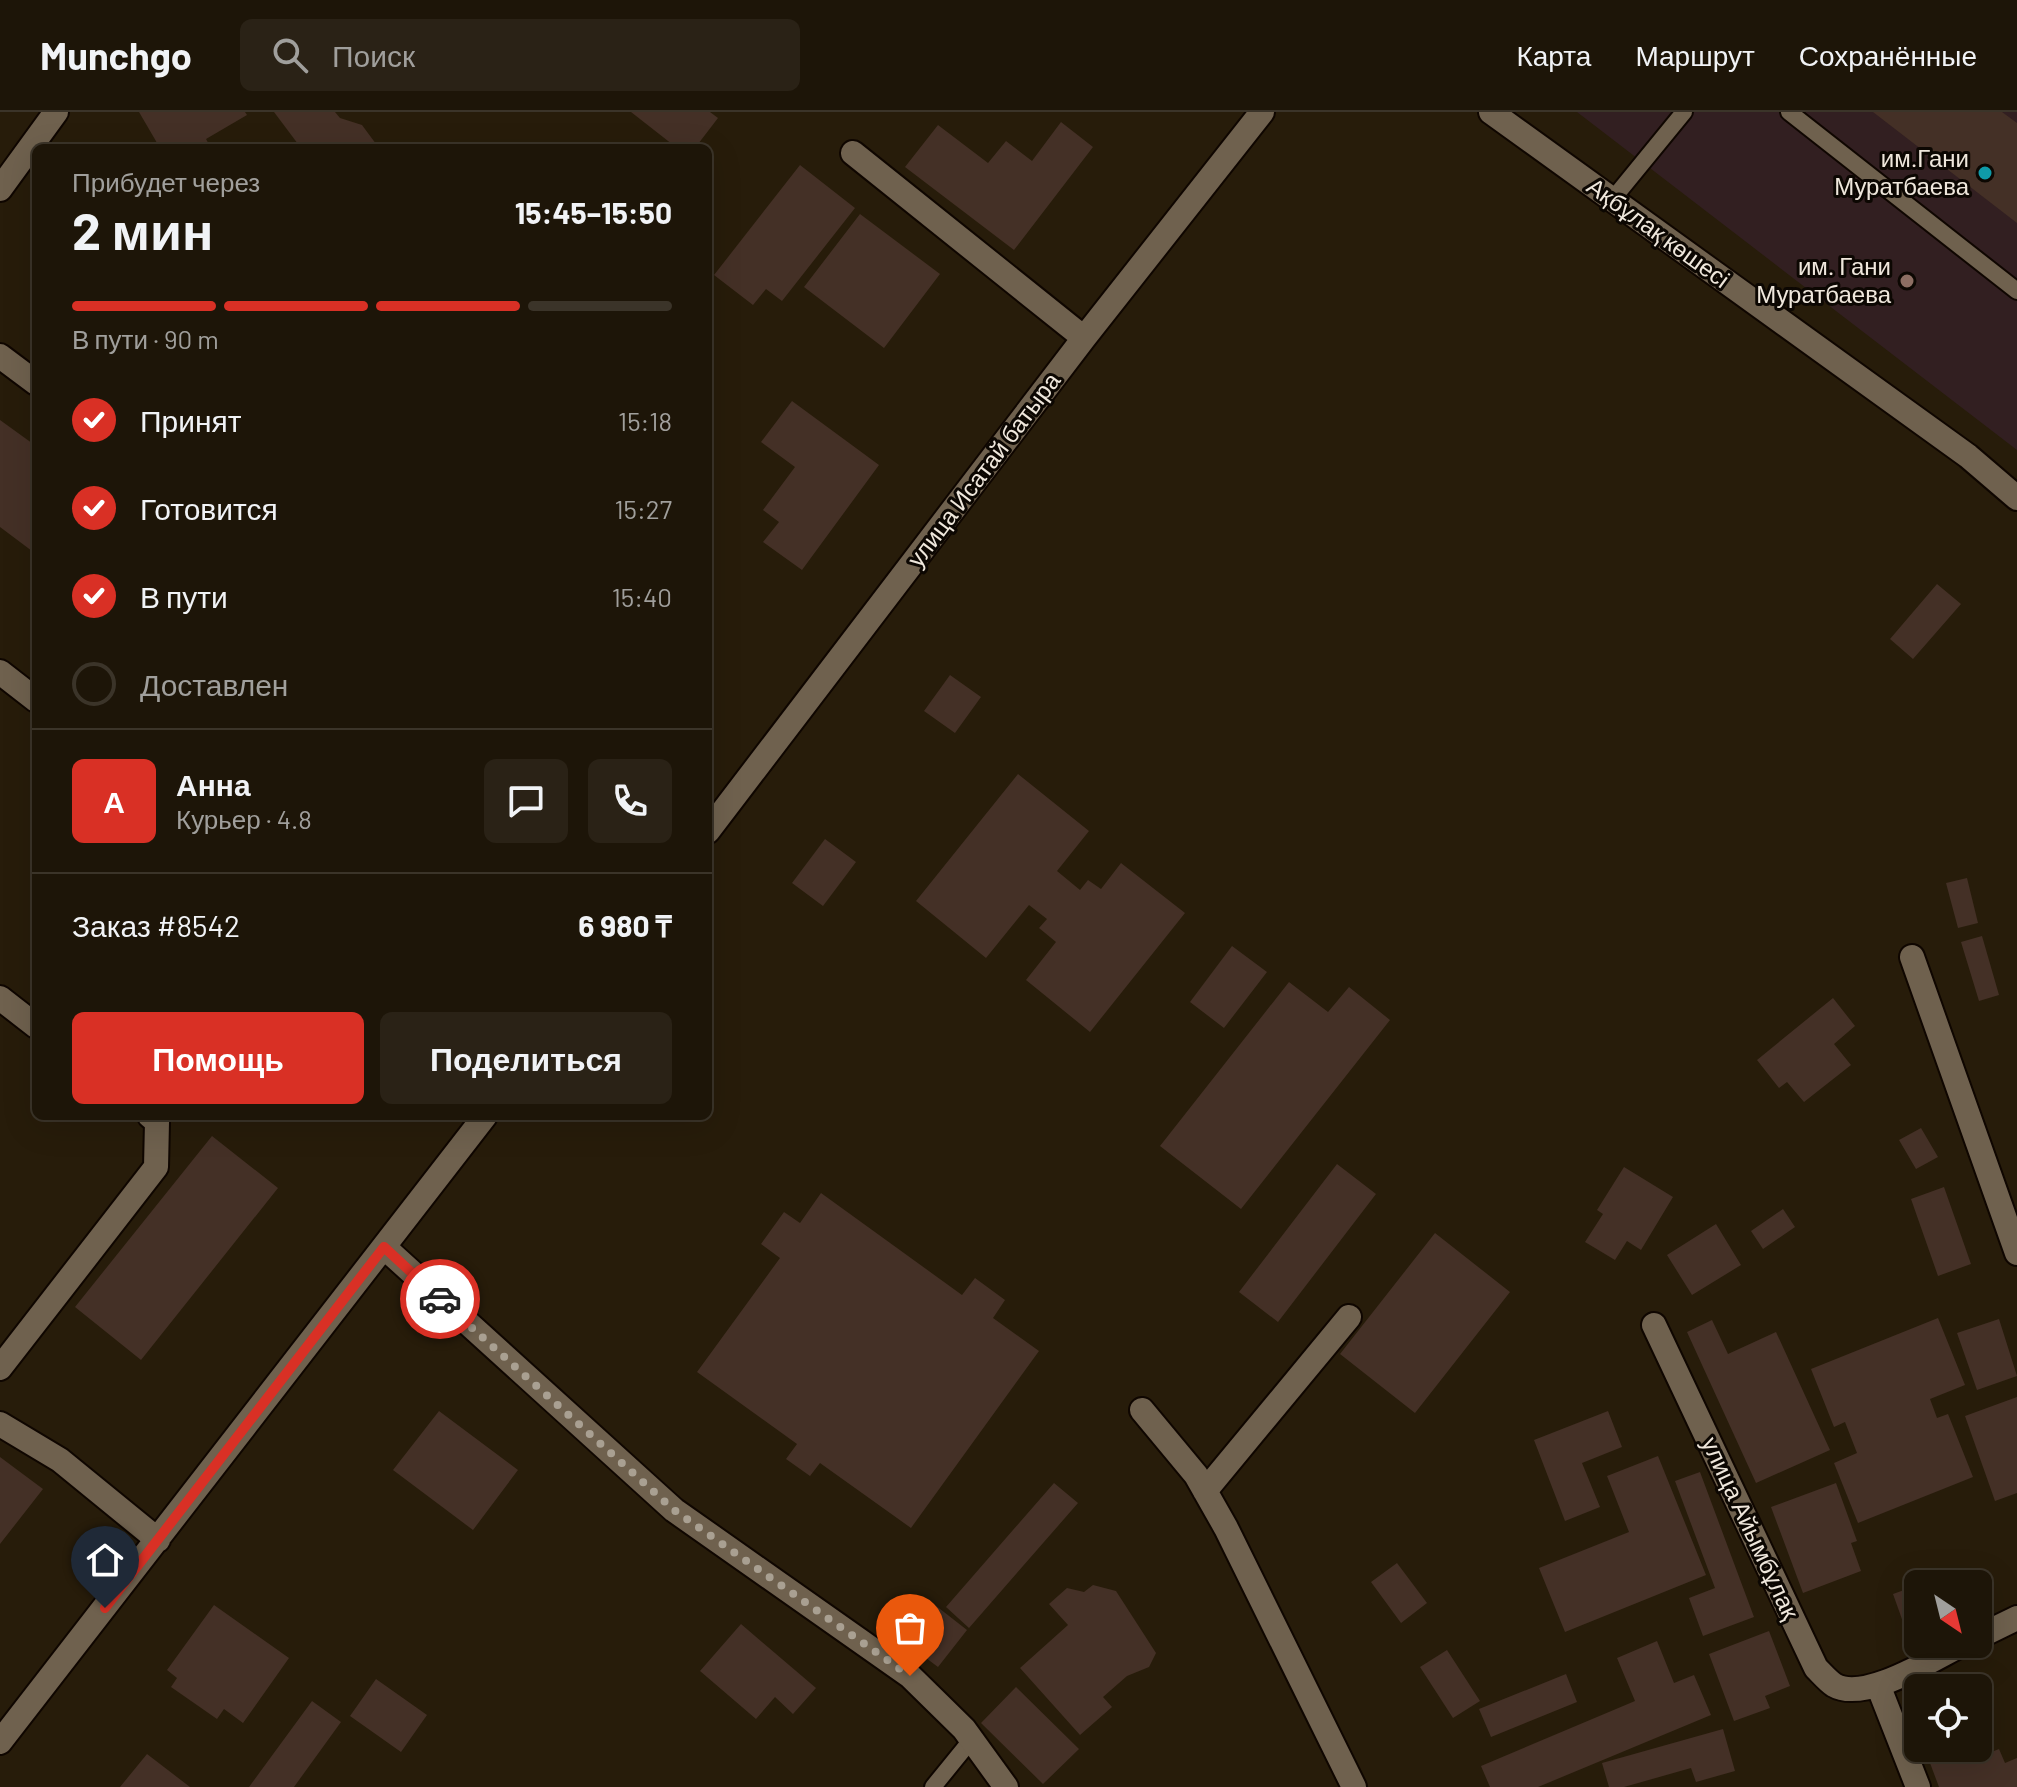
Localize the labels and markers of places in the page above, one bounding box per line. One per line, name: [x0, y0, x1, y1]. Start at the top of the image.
place label: им.Гани Муратбаева: [1834, 143, 1970, 200]
marker: им.Гани Муратбаева: [1976, 164, 1994, 182]
place label: им. Гани Муратбаева: [1756, 251, 1892, 308]
marker: им. Гани Муратбаева: [1898, 272, 1916, 290]
pin: [71, 1526, 139, 1608]
pin: [876, 1594, 944, 1676]

